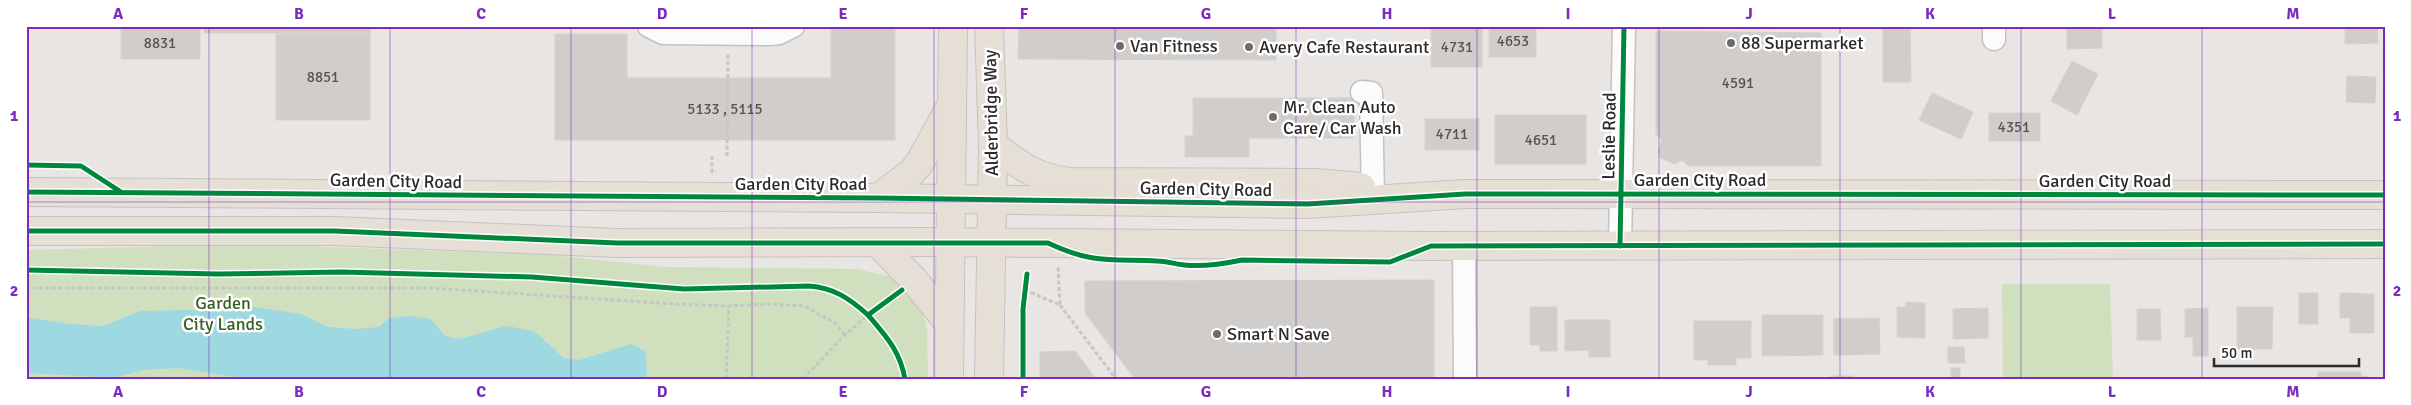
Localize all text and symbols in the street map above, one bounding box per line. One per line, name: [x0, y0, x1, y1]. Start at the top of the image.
text: A: [113, 4, 124, 24]
text: B: [294, 4, 304, 24]
text: C: [476, 4, 486, 24]
text: D: [657, 4, 668, 24]
text: E: [838, 4, 848, 24]
text: F: [1020, 4, 1029, 24]
text: G: [1201, 4, 1211, 24]
text: H: [1382, 4, 1392, 24]
text: I: [1565, 4, 1571, 24]
text: J: [1745, 4, 1753, 24]
text: K: [1925, 4, 1935, 24]
text: L: [2108, 4, 2117, 24]
text: M: [2286, 4, 2300, 24]
house number: 4653: [1497, 32, 1529, 50]
place label: 88 Supermarket: [1741, 32, 1864, 54]
house number: 8831: [144, 34, 176, 52]
place label: Van Fitness: [1130, 35, 1218, 57]
place label: Avery Cafe Restaurant: [1259, 36, 1429, 58]
marker: 88 Supermarket: [1725, 37, 1737, 49]
house number: 4731: [1441, 38, 1473, 56]
marker: Van Fitness: [1114, 40, 1126, 52]
marker: Avery Cafe Restaurant: [1243, 41, 1255, 53]
street label: Alderbridge Way: [979, 49, 1003, 176]
house number: 8851: [307, 68, 339, 86]
house number: 4591: [1722, 74, 1754, 92]
street label: Leslie Road: [1597, 92, 1621, 180]
place label: Mr. Clean Auto Care/ Car Wash: [1283, 96, 1402, 139]
house number: 5133 , 5115: [687, 100, 763, 118]
text: 1: [10, 106, 19, 126]
text: 1: [2393, 106, 2402, 126]
marker: Mr. Clean Auto Care/ Car Wash: [1267, 111, 1279, 123]
house number: 4351: [1998, 118, 2030, 136]
house number: 4711: [1436, 125, 1468, 143]
house number: 4651: [1525, 131, 1557, 149]
street label: Garden City Road: [330, 169, 462, 193]
street label: Garden City Road: [1634, 169, 1766, 191]
street label: Garden City Road: [2039, 170, 2171, 192]
street label: Garden City Road: [735, 173, 867, 195]
street label: Garden City Road: [1140, 177, 1272, 201]
text: 2: [10, 281, 18, 301]
text: 2: [2393, 281, 2401, 301]
park label: Garden City Lands: [183, 292, 263, 335]
place label: Smart N Save: [1227, 323, 1330, 345]
marker: Smart N Save: [1211, 328, 1223, 340]
scale bar: [2214, 335, 2358, 367]
text: 50 m: [2221, 344, 2252, 362]
text: A: [113, 382, 124, 402]
text: B: [294, 382, 304, 402]
text: C: [476, 382, 486, 402]
text: D: [657, 382, 668, 402]
text: E: [838, 382, 848, 402]
text: F: [1020, 382, 1029, 402]
text: G: [1201, 382, 1211, 402]
text: H: [1382, 382, 1392, 402]
text: I: [1565, 382, 1571, 402]
text: J: [1745, 382, 1753, 402]
text: K: [1925, 382, 1935, 402]
text: L: [2108, 382, 2117, 402]
text: M: [2286, 382, 2300, 402]

